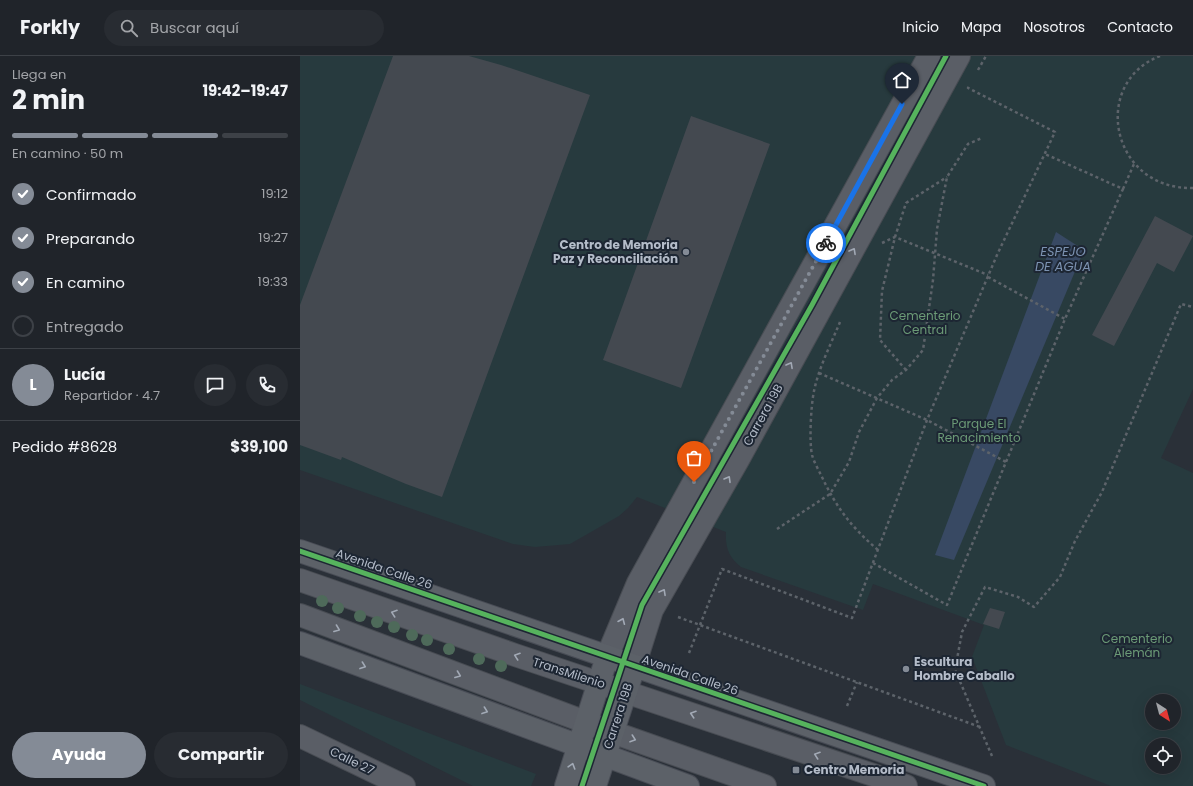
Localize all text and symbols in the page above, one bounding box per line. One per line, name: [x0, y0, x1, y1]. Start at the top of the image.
search box: [104, 10, 384, 46]
text: Forkly: [20, 14, 80, 41]
icon: search: [118, 17, 140, 39]
text: Buscar aquí: [150, 17, 239, 38]
text: Inicio: [902, 17, 939, 37]
text: Mapa: [961, 17, 1002, 37]
text: Nosotros: [1024, 17, 1085, 37]
text: Contacto: [1107, 17, 1173, 37]
pin: [885, 63, 919, 104]
text: Llega en: [12, 65, 66, 84]
icon: home: [891, 69, 913, 91]
text: 19:42–19:47: [202, 80, 288, 101]
text: 2 min: [12, 82, 85, 118]
text: En camino · 50 m: [12, 144, 123, 163]
icon: check: [12, 183, 34, 205]
text: Confirmado: [46, 184, 136, 205]
text: 19:12: [261, 184, 288, 203]
courier: [806, 223, 846, 263]
icon: check: [12, 227, 34, 249]
text: Preparando: [46, 228, 135, 249]
text: 19:27: [258, 228, 288, 247]
icon: bike: [815, 232, 837, 254]
place label: Centro de Memoria Paz y Reconciliación: [553, 236, 678, 267]
water label: ESPEJO DE AGUA: [1035, 242, 1091, 276]
marker: Centro de Memoria Paz y Reconciliación: [681, 247, 691, 257]
one-way arrow: [848, 248, 855, 255]
icon: check: [12, 271, 34, 293]
text: En camino: [46, 272, 125, 293]
text: 19:33: [258, 272, 288, 291]
park label: Cementerio Central: [889, 307, 961, 338]
text: Entregado: [46, 316, 124, 337]
one-way arrow: [786, 362, 793, 369]
text: Lucía: [64, 364, 105, 385]
button: chat: [194, 364, 236, 406]
button: phone: [246, 364, 288, 406]
text: L: [29, 374, 37, 395]
street label: Carrera 19B: [739, 381, 787, 449]
text: Repartidor · 4.7: [64, 386, 160, 405]
park label: Parque El Renacimiento: [937, 415, 1021, 446]
text: Pedido #8628: [12, 436, 117, 457]
text: $39,100: [230, 436, 288, 457]
pin: [677, 441, 711, 482]
icon: bag: [683, 447, 705, 469]
one-way arrow: [723, 476, 730, 483]
street label: Avenida Calle 26: [334, 544, 435, 593]
one-way arrow: [658, 589, 666, 596]
one-way arrow: [391, 609, 398, 618]
one-way arrow: [617, 617, 625, 625]
one-way arrow: [333, 624, 340, 633]
park label: Cementerio Alemán: [1101, 630, 1173, 661]
street label: Avenida Calle 26: [640, 650, 741, 699]
one-way arrow: [513, 652, 520, 660]
street label: TransMilenio: [531, 653, 608, 692]
place label: Escultura Hombre Caballo: [914, 653, 1015, 684]
one-way arrow: [359, 662, 366, 670]
marker: Escultura Hombre Caballo: [901, 664, 911, 674]
one-way arrow: [455, 670, 462, 678]
street label: Carrera 19B: [599, 681, 636, 751]
north arrow: [1145, 694, 1181, 730]
map controls: [1145, 694, 1181, 774]
one-way arrow: [481, 707, 488, 715]
one-way arrow: [690, 710, 697, 719]
button: Ayuda: [12, 732, 146, 778]
button: Compartir: [154, 732, 288, 778]
one-way arrow: [629, 734, 636, 743]
button: locate: [1145, 738, 1181, 774]
street label: Calle 27: [327, 743, 378, 779]
one-way arrow: [813, 751, 820, 760]
place label: Centro Memoria: [804, 761, 904, 778]
one-way arrow: [567, 762, 576, 769]
marker: Centro Memoria: [791, 765, 801, 775]

